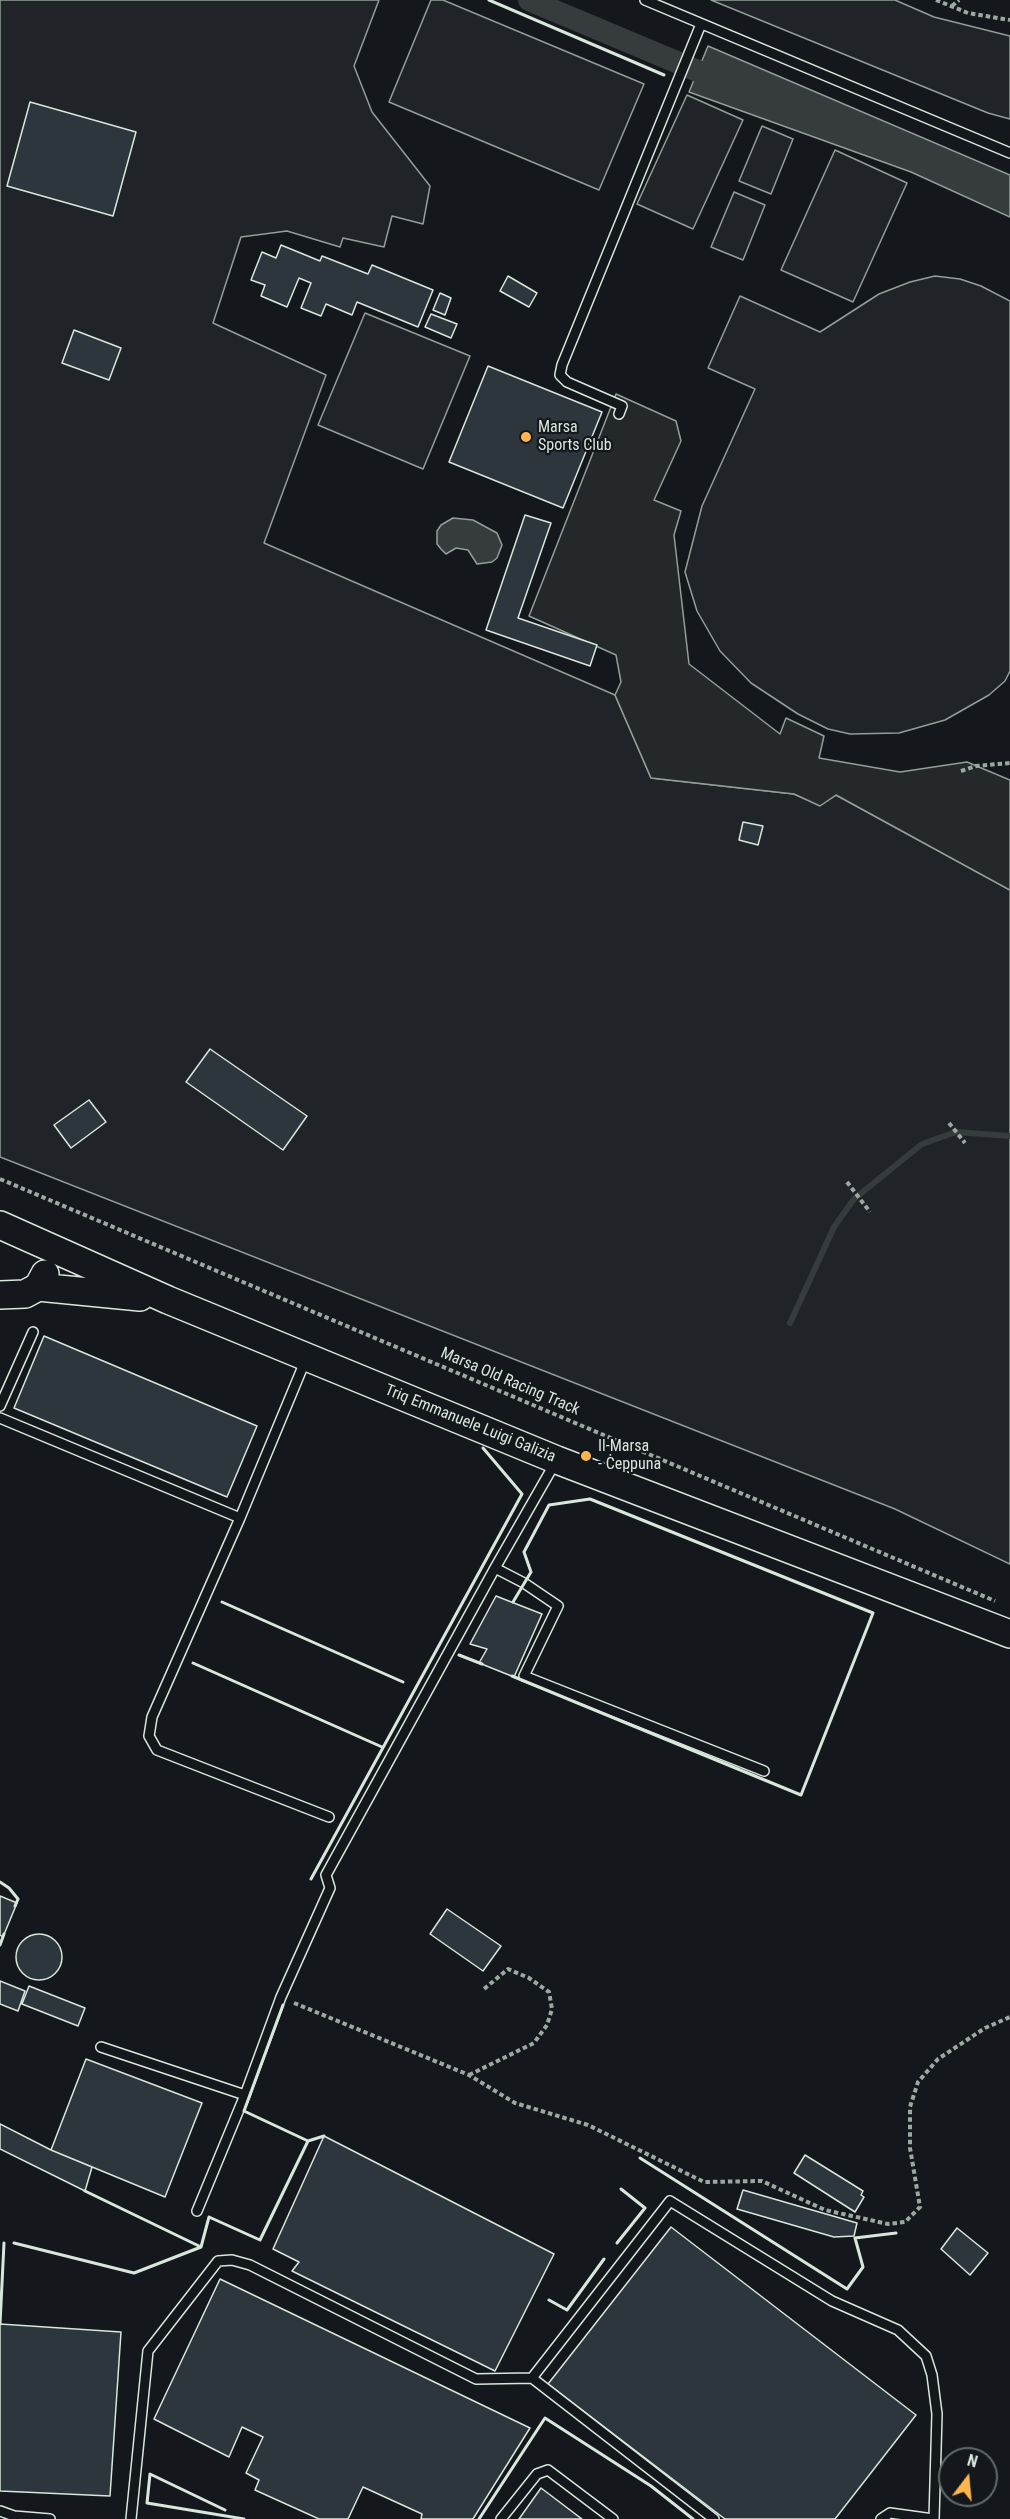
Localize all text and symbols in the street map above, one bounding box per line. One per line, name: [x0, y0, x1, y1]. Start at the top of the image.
place label: Marsa Sports Club: [538, 418, 612, 456]
marker: Marsa Sports Club: [519, 430, 533, 444]
street label: Marsa Old Racing Track: [438, 1344, 582, 1420]
street label: Triq Emmanuele Luigi Galizia: [382, 1381, 558, 1467]
place label: Il-Marsa - Ċeppuna: [598, 1437, 661, 1475]
marker: Il-Marsa - Ċeppuna: [579, 1449, 593, 1463]
north arrow: [938, 2447, 998, 2507]
text: N: [965, 2451, 980, 2472]

